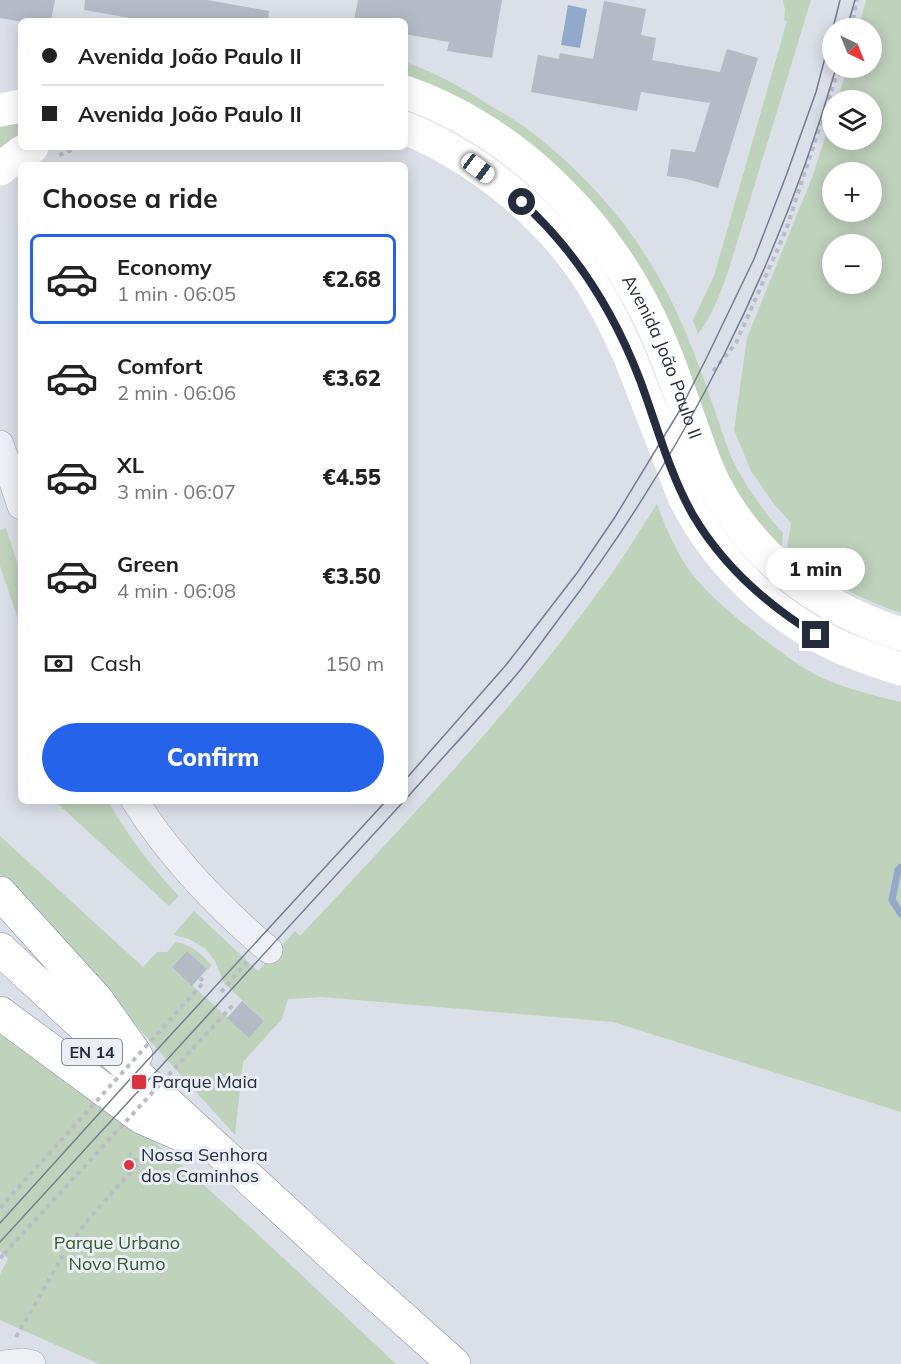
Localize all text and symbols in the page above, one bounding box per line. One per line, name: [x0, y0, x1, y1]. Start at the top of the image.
north arrow: [822, 18, 882, 78]
map controls: [822, 18, 882, 294]
text: Avenida João Paulo II: [78, 42, 302, 70]
button: layers: [822, 90, 882, 150]
text: Avenida João Paulo II: [78, 100, 302, 128]
car: [458, 150, 498, 186]
button: +: [822, 162, 882, 222]
text: Choose a ride: [42, 181, 218, 215]
route start: [508, 188, 535, 215]
button: −: [822, 234, 882, 294]
icon: car: [45, 252, 99, 306]
text: Economy: [117, 253, 212, 281]
text: €2.68: [322, 265, 381, 293]
street label: Avenida João Paulo II: [617, 270, 707, 442]
text: 1 min · 06:05: [117, 281, 236, 306]
icon: car: [45, 351, 99, 405]
text: Comfort: [117, 352, 203, 380]
text: €3.62: [322, 364, 381, 392]
text: 2 min · 06:06: [117, 380, 236, 405]
icon: car: [45, 450, 99, 504]
text: XL: [117, 451, 144, 479]
text: €4.55: [322, 463, 381, 491]
text: 3 min · 06:07: [117, 479, 236, 504]
callout: 1 min: [766, 548, 866, 590]
icon: car: [45, 549, 99, 603]
text: Green: [117, 550, 179, 578]
text: 1 min: [789, 556, 842, 581]
text: €3.50: [322, 562, 381, 590]
text: 4 min · 06:08: [117, 578, 236, 603]
route end: [802, 621, 829, 648]
icon: cash: [42, 647, 75, 680]
text: Cash: [90, 649, 142, 677]
text: 150 m: [325, 651, 384, 676]
button: Confirm: [42, 723, 384, 792]
road number: EN 14: [62, 1039, 122, 1065]
place label: Parque Maia: [152, 1070, 258, 1093]
marker: Parque Maia: [130, 1073, 148, 1091]
place label: Nossa Senhora dos Caminhos: [141, 1143, 268, 1187]
marker: Nossa Senhora dos Caminhos: [122, 1158, 136, 1172]
park label: Parque Urbano Novo Rumo: [54, 1231, 180, 1275]

